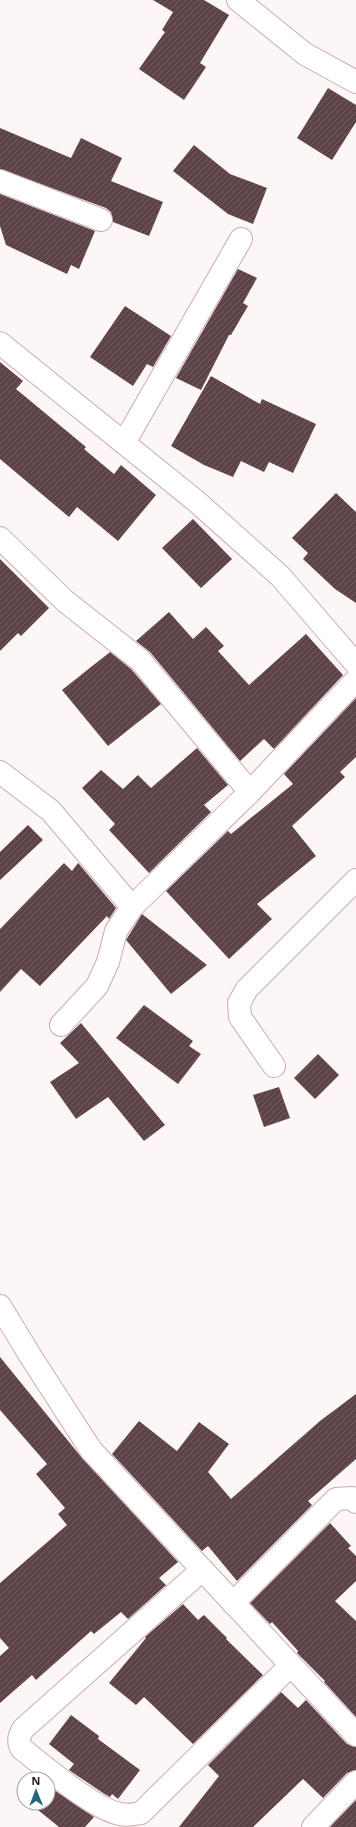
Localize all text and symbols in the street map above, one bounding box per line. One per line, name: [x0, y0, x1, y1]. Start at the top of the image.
north arrow: [16, 1771, 56, 1811]
text: N: [31, 1773, 40, 1788]

